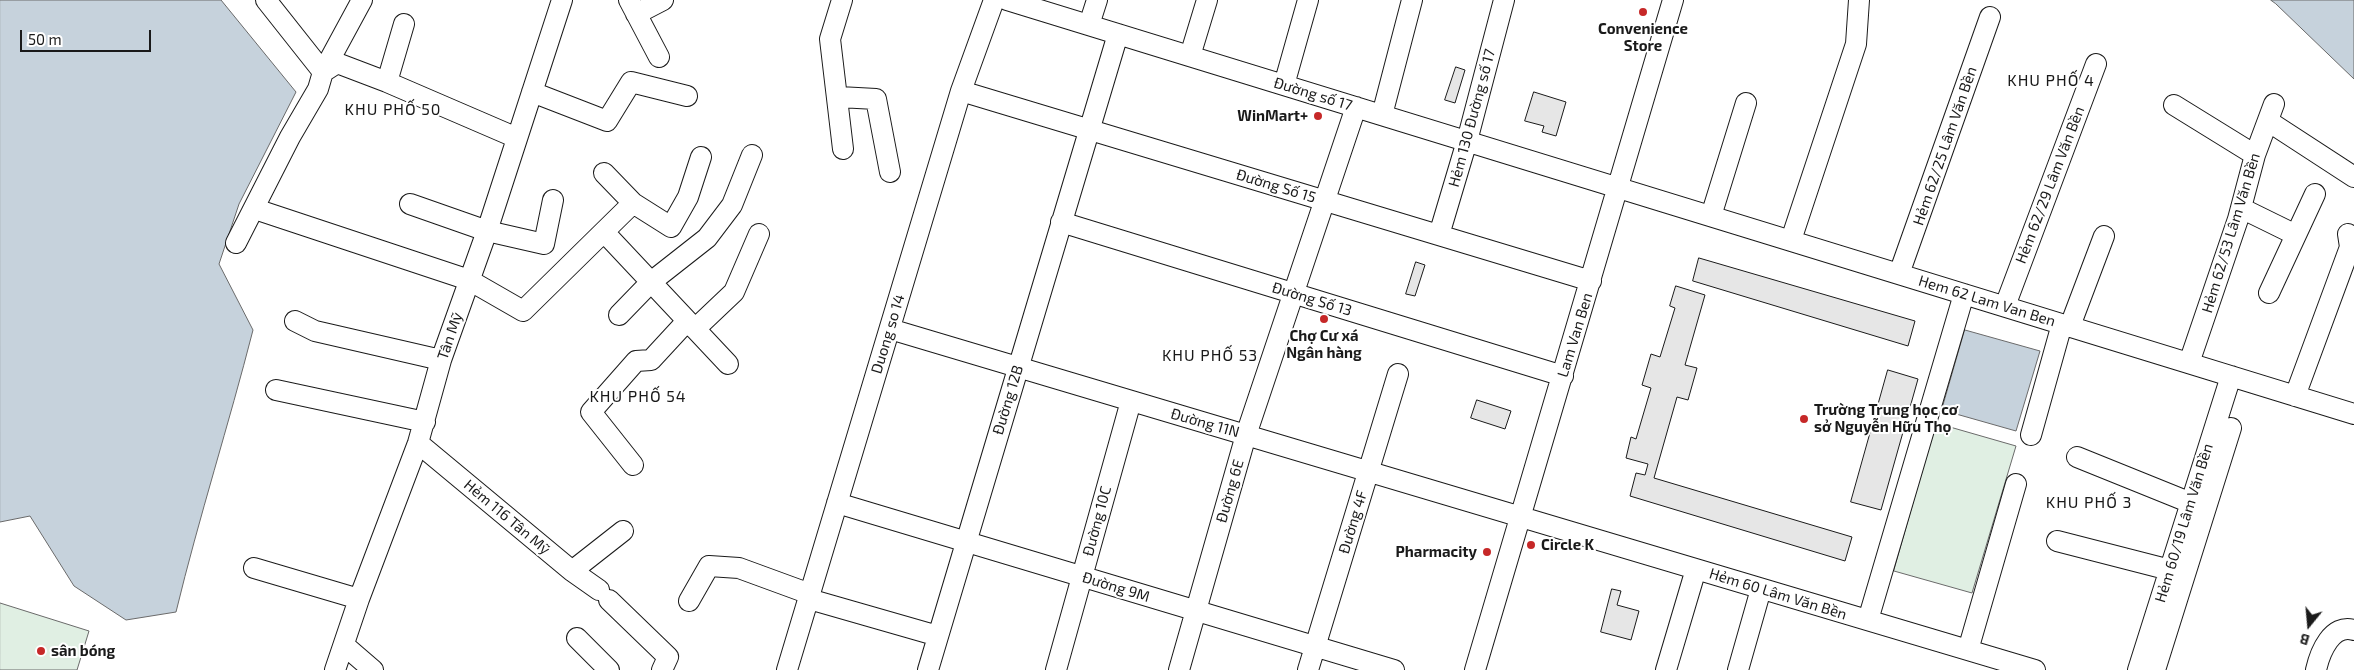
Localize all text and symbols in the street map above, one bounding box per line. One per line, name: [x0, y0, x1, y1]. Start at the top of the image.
marker: Convenience Store: [1637, 6, 1649, 18]
scale bar: [22, 20, 154, 52]
place label: Convenience Store: [1598, 20, 1688, 55]
text: 50 m: [28, 30, 62, 48]
street label: Hẻm 130 Đường số 17: [1445, 47, 1499, 189]
street label: Hẻm 62/25 Lâm Văn Bền: [1909, 64, 1981, 228]
district label: KHU PHỐ 4: [2006, 71, 2096, 91]
street label: Đường số 17: [1272, 74, 1354, 114]
district label: KHU PHỐ 50: [343, 100, 443, 120]
street label: Hẻm 62/29 Lâm Văn Bền: [2012, 104, 2088, 266]
place label: WinMart+: [1237, 107, 1308, 125]
marker: WinMart+: [1312, 110, 1324, 122]
street label: Hẻm 62/53 Lâm Văn Bền: [2198, 151, 2264, 315]
street label: Đường Số 15: [1234, 165, 1318, 207]
street label: Hem 62 Lam Van Ben: [1916, 272, 2058, 330]
street label: Đường Số 13: [1270, 278, 1354, 320]
street label: Lam Van Ben: [1554, 291, 1596, 379]
street label: Duong so 14: [867, 292, 909, 376]
street label: Tân Mỹ: [434, 310, 466, 362]
marker: Chợ Cư xá Ngân hàng: [1318, 313, 1330, 325]
place label: Chợ Cư xá Ngân hàng: [1286, 327, 1362, 362]
district label: KHU PHỐ 53: [1161, 346, 1259, 366]
street label: Đường 12B: [989, 363, 1027, 437]
district label: KHU PHỐ 54: [588, 387, 688, 407]
place label: Trường Trung học cơ sở Nguyễn Hữu Thọ: [1814, 401, 1958, 436]
street label: Đường 11N: [1169, 405, 1241, 441]
marker: Trường Trung học cơ sở Nguyễn Hữu Thọ: [1798, 413, 1810, 425]
street label: Hẻm 60/19 Lâm Văn Bền: [2151, 441, 2217, 605]
street label: Đường 6E: [1212, 457, 1248, 525]
street label: Hẻm 116 Tân Mỹ: [460, 476, 554, 558]
street label: Đường 10C: [1079, 484, 1115, 558]
street label: Đường 4F: [1335, 488, 1371, 556]
district label: KHU PHỐ 3: [2045, 493, 2133, 513]
place label: Circle K: [1541, 536, 1594, 554]
marker: Circle K: [1525, 539, 1537, 551]
place label: Pharmacity: [1396, 543, 1477, 561]
marker: Pharmacity: [1481, 546, 1493, 558]
street label: Hẻm 60 Lâm Văn Bền: [1707, 564, 1849, 624]
street label: Đường 9M: [1080, 568, 1152, 606]
north arrow: [2284, 600, 2334, 650]
text: B: [2298, 630, 2311, 649]
place label: sân bóng: [51, 642, 115, 660]
marker: sân bóng: [35, 645, 47, 657]

